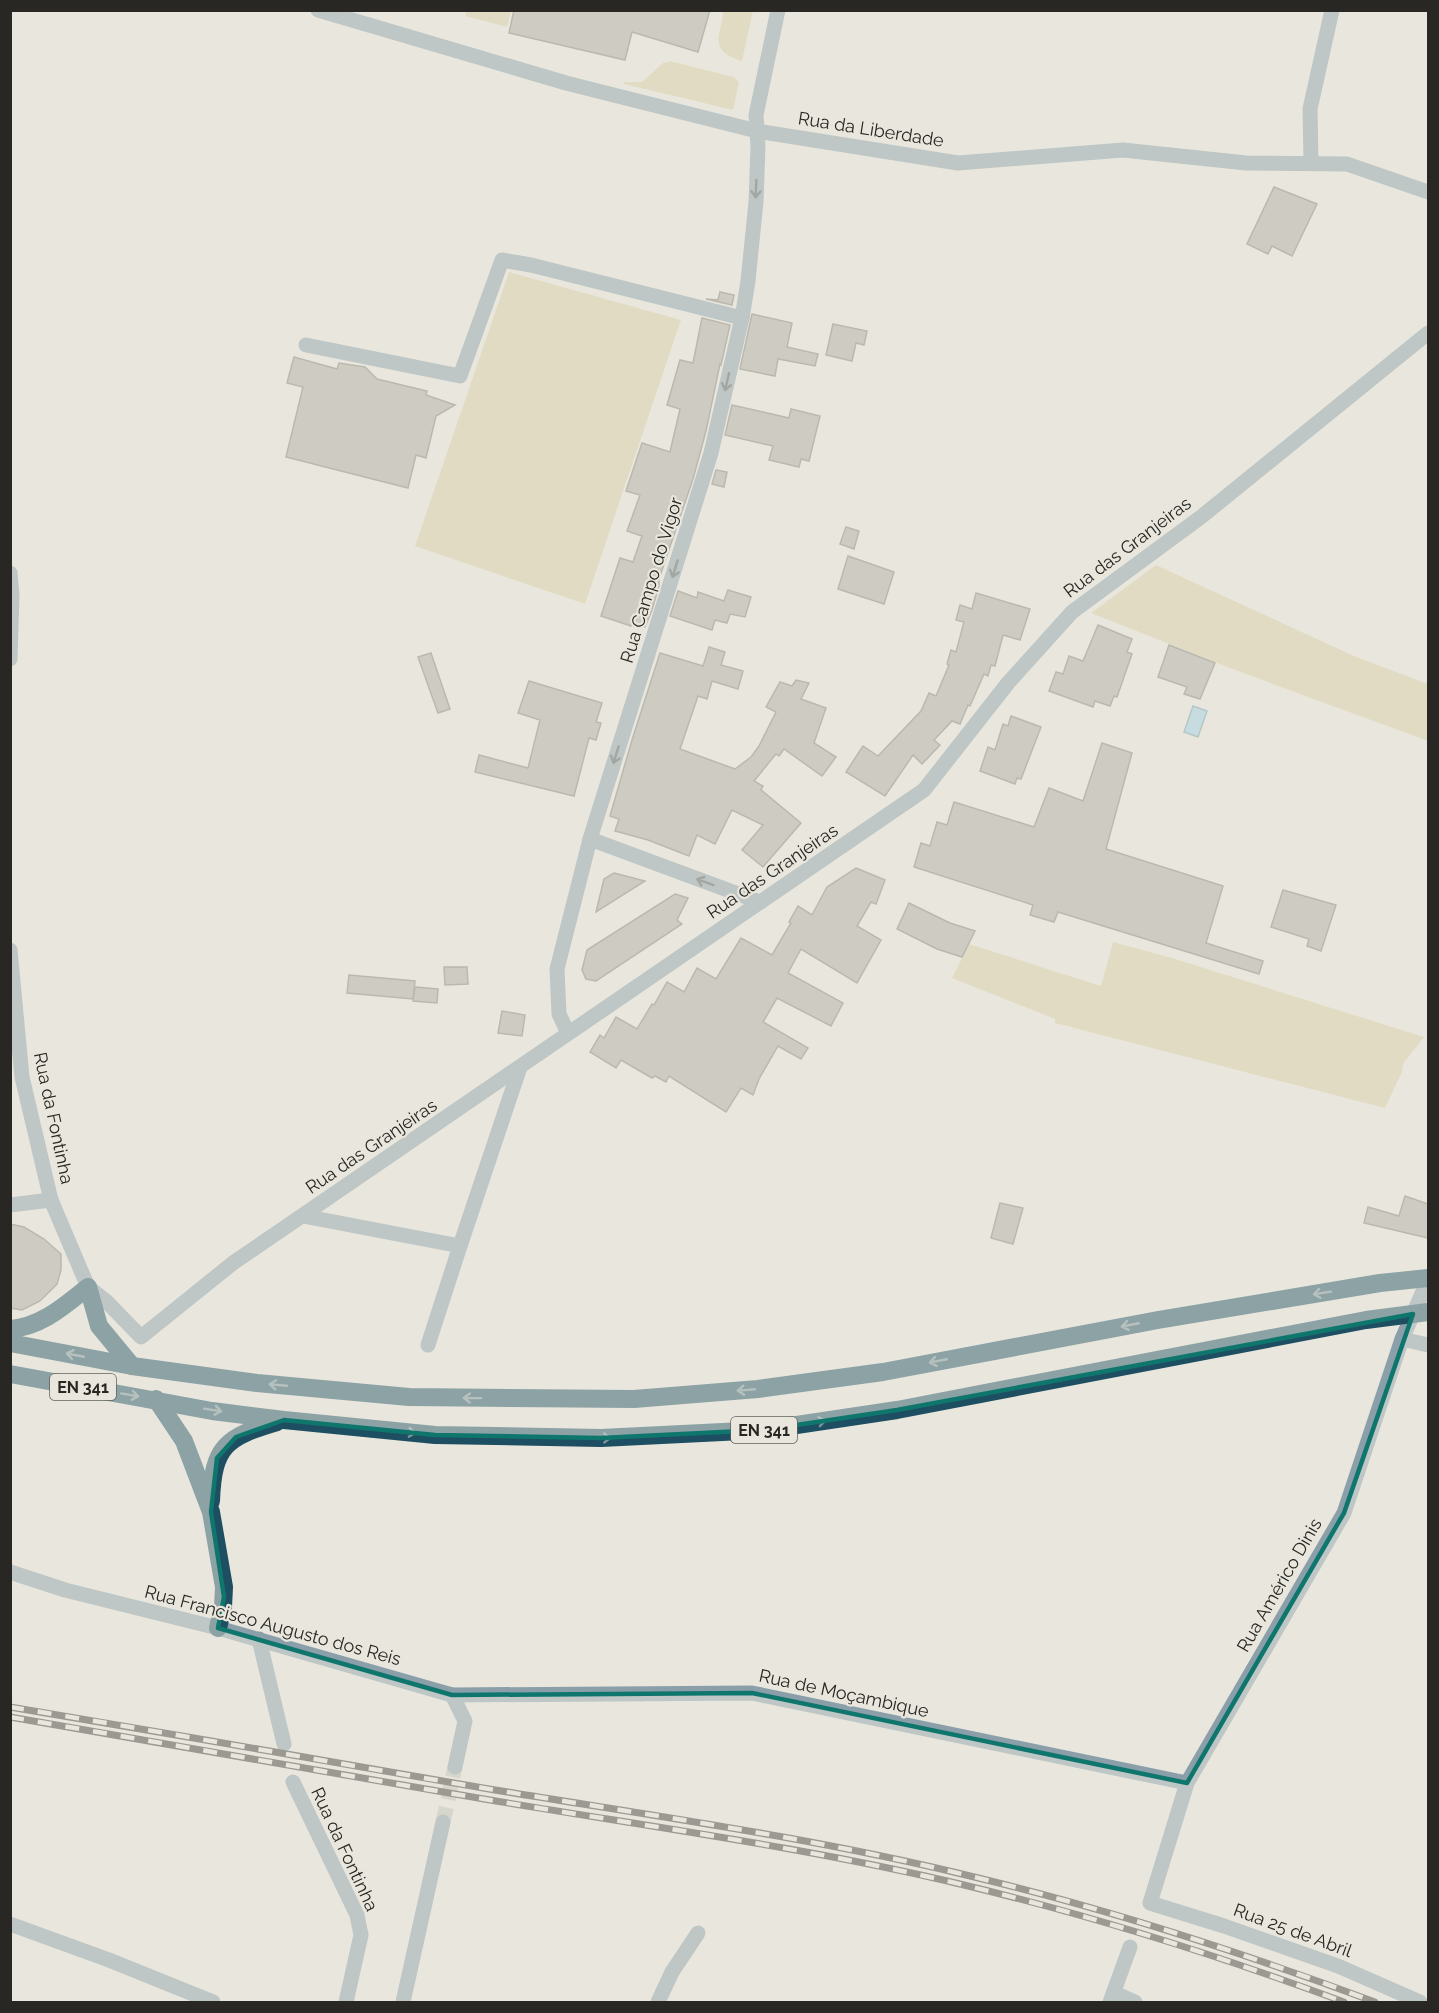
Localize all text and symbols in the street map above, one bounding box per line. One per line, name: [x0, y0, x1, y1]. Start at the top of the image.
street label: Rua da Liberdade: [797, 107, 946, 151]
one-way arrow: [751, 179, 762, 199]
one-way arrow: [721, 372, 733, 391]
street label: Rua das Granjeiras: [1059, 492, 1195, 602]
street label: Rua Campo do Vigor: [616, 494, 686, 665]
one-way arrow: [668, 559, 679, 578]
one-way arrow: [610, 745, 621, 764]
street label: Rua das Granjeiras: [702, 819, 842, 923]
one-way arrow: [696, 875, 715, 886]
street label: Rua da Fontinha: [30, 1050, 78, 1186]
street label: Rua das Granjeiras: [301, 1094, 441, 1198]
one-way arrow: [1313, 1288, 1333, 1299]
one-way arrow: [1121, 1320, 1140, 1331]
one-way arrow: [66, 1349, 85, 1360]
one-way arrow: [929, 1356, 949, 1367]
road number: EN 341: [50, 1374, 116, 1400]
one-way arrow: [268, 1379, 288, 1390]
one-way arrow: [736, 1385, 756, 1396]
one-way arrow: [120, 1390, 140, 1401]
one-way arrow: [463, 1392, 483, 1404]
one-way arrow: [203, 1405, 222, 1416]
one-way arrow: [806, 1416, 826, 1427]
road number: EN 341: [731, 1417, 797, 1443]
one-way arrow: [396, 1427, 416, 1438]
one-way arrow: [591, 1432, 611, 1444]
street label: Rua Américo Dinis: [1232, 1514, 1326, 1655]
street label: Rua Francisco Augusto dos Reis: [143, 1581, 404, 1669]
street label: Rua de Moçambique: [757, 1665, 931, 1721]
street label: Rua da Fontinha: [307, 1784, 383, 1914]
street label: Rua 25 de Abril: [1231, 1899, 1355, 1961]

